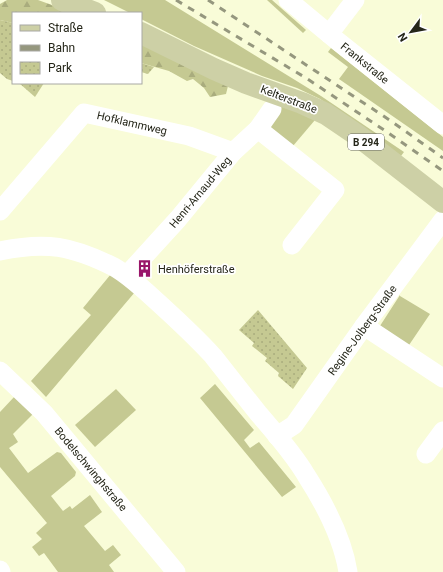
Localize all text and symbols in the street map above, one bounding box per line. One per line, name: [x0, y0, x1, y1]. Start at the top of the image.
legend: [12, 12, 142, 84]
north arrow: [391, 12, 431, 52]
text: Straße: [48, 21, 83, 35]
text: N: [395, 30, 411, 44]
street label: Frankstraße: [338, 40, 392, 87]
text: Bahn: [48, 41, 75, 55]
text: Park: [48, 61, 73, 75]
street label: Kelterstraße: [259, 83, 319, 116]
street label: Hofklammweg: [95, 109, 168, 138]
road number: B 294: [348, 134, 384, 150]
street label: Henri-Arnaud-Weg: [167, 154, 234, 231]
building icon: Henhöferstraße: [135, 259, 155, 279]
place label: Henhöferstraße: [158, 263, 235, 276]
street label: Regine-Jolberg-Straße: [325, 283, 400, 378]
street label: Bodelschwinghstraße: [52, 425, 130, 514]

